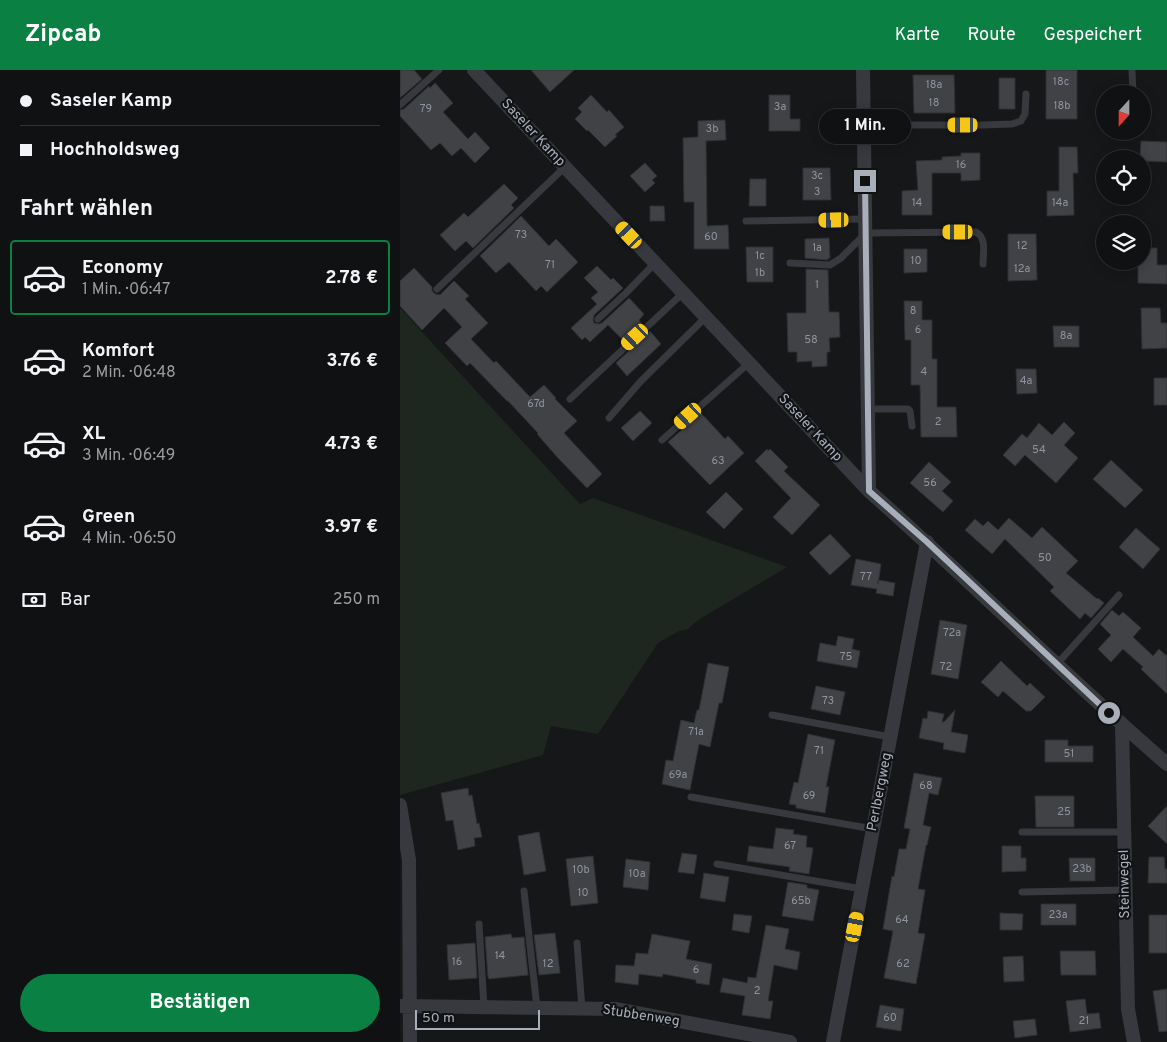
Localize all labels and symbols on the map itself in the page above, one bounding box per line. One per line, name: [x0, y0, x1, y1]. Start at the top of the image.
house number: 18c: [1053, 75, 1069, 89]
house number: 18a: [926, 78, 943, 92]
north arrow: [1096, 85, 1151, 140]
street label: Saseler Kamp: [497, 96, 569, 170]
house number: 18: [929, 96, 939, 110]
house number: 18b: [1053, 99, 1071, 113]
house number: 3a: [774, 100, 786, 114]
house number: 79: [420, 102, 432, 116]
callout: 1 Min.: [819, 108, 911, 144]
car: [948, 118, 978, 133]
house number: 3b: [706, 122, 718, 136]
house number: 16: [956, 158, 966, 172]
house number: 3c: [811, 169, 823, 183]
route end: [854, 170, 876, 192]
house number: 3: [814, 185, 820, 199]
house number: 14: [912, 196, 923, 210]
house number: 14a: [1052, 196, 1068, 210]
car: [818, 212, 849, 228]
car: [613, 219, 644, 251]
car: [943, 225, 973, 240]
house number: 73: [515, 228, 527, 242]
house number: 60: [704, 230, 718, 244]
house number: 12: [1017, 239, 1027, 253]
house number: 1a: [812, 241, 822, 255]
house number: 1c: [755, 249, 765, 263]
house number: 10: [910, 254, 922, 268]
house number: 71: [545, 258, 555, 272]
house number: 12a: [1014, 262, 1031, 276]
house number: 1b: [755, 266, 765, 280]
house number: 1: [815, 278, 819, 292]
house number: 8: [910, 304, 916, 318]
car: [618, 321, 651, 353]
house number: 6: [915, 323, 921, 337]
house number: 8a: [1060, 329, 1073, 343]
house number: 58: [804, 333, 818, 347]
house number: 4: [921, 365, 928, 379]
house number: 4a: [1020, 374, 1033, 388]
street label: Saseler Kamp: [774, 391, 846, 465]
house number: 67d: [527, 397, 545, 411]
car: [671, 400, 704, 432]
house number: 2: [935, 415, 941, 429]
house number: 54: [1032, 443, 1046, 457]
house number: 63: [711, 454, 725, 468]
house number: 56: [923, 476, 937, 490]
house number: 50: [1038, 551, 1052, 565]
house number: 77: [860, 570, 872, 584]
house number: 72a: [943, 626, 961, 640]
house number: 75: [840, 650, 852, 664]
house number: 72: [940, 660, 952, 674]
house number: 73: [822, 694, 834, 708]
route start: [1098, 702, 1120, 724]
house number: 71a: [688, 725, 704, 739]
house number: 71: [814, 744, 824, 758]
house number: 51: [1064, 747, 1074, 761]
street label: Perlbergweg: [864, 751, 896, 833]
house number: 69a: [669, 768, 687, 782]
house number: 68: [919, 779, 933, 793]
house number: 69: [803, 789, 815, 803]
house number: 25: [1057, 805, 1071, 819]
house number: 67: [784, 839, 796, 853]
street label: Steinwegel: [1116, 849, 1134, 919]
house number: 23b: [1072, 862, 1092, 876]
house number: 10b: [572, 863, 590, 877]
house number: 10a: [629, 867, 646, 881]
house number: 10: [577, 886, 589, 900]
house number: 65b: [791, 894, 811, 908]
house number: 23a: [1048, 908, 1068, 922]
car: [844, 911, 865, 943]
house number: 64: [895, 913, 909, 927]
house number: 14: [495, 949, 506, 963]
house number: 16: [452, 955, 462, 969]
house number: 12: [543, 957, 553, 971]
house number: 62: [896, 957, 910, 971]
house number: 6: [693, 963, 699, 977]
house number: 2: [754, 984, 760, 998]
street label: Stubbenweg: [601, 1002, 681, 1030]
scale bar: [415, 1007, 540, 1030]
house number: 60: [883, 1011, 897, 1025]
house number: 21: [1079, 1014, 1089, 1028]

